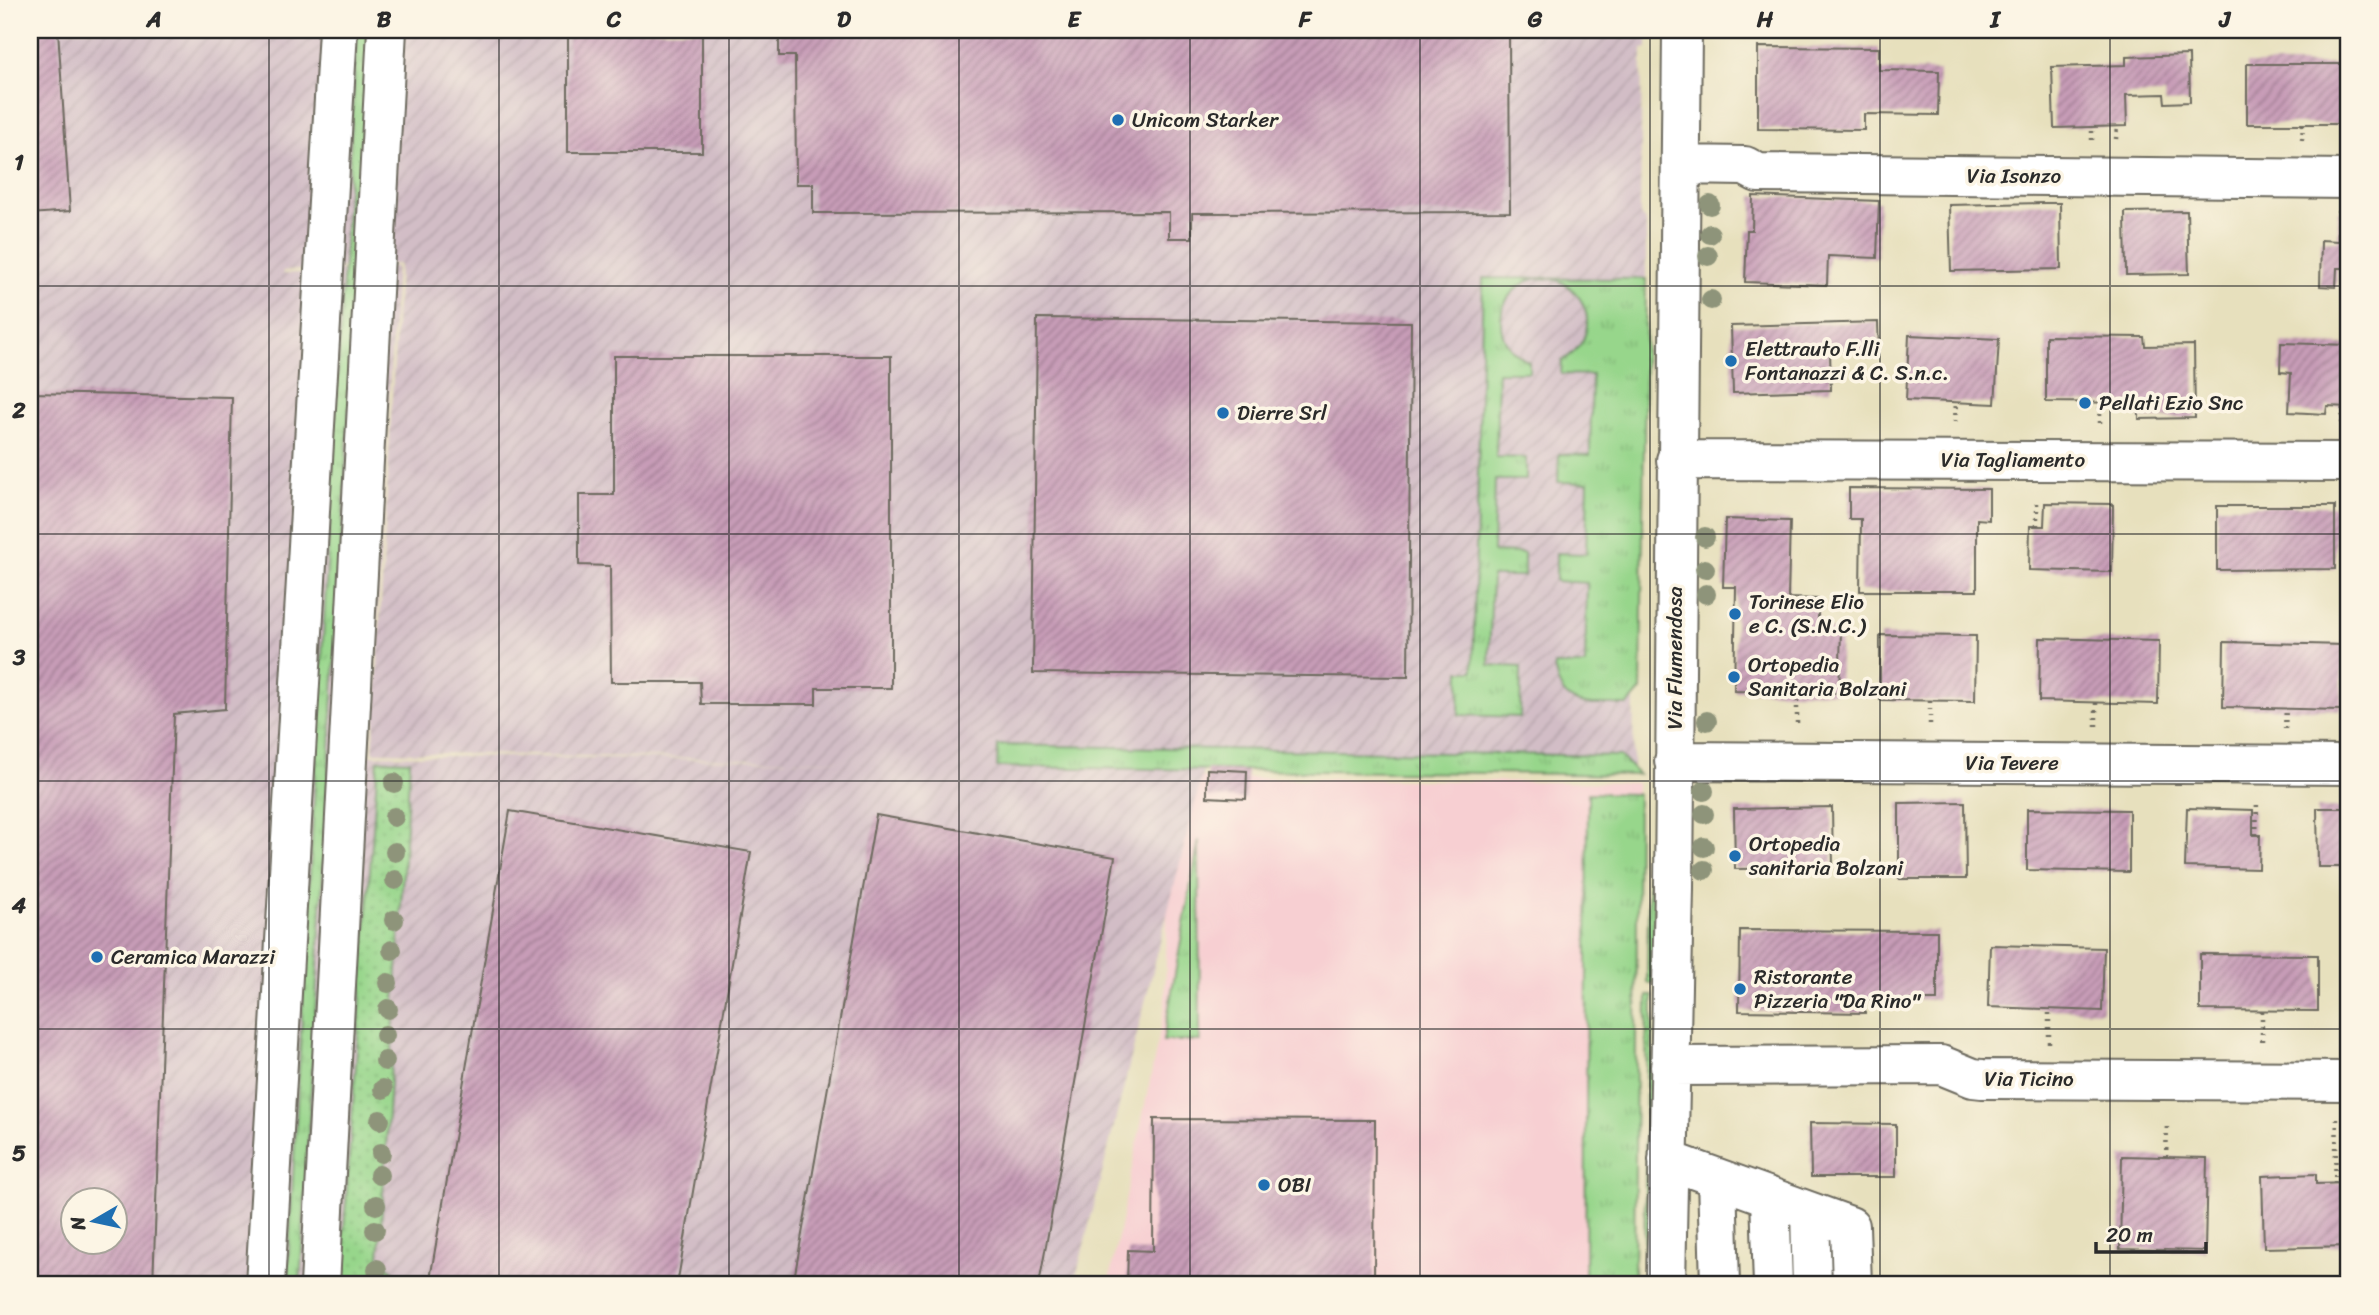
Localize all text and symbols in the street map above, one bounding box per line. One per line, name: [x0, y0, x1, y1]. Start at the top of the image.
text: A: [145, 0, 162, 40]
text: B: [377, 0, 392, 40]
text: C: [606, 0, 622, 40]
text: D: [837, 0, 852, 40]
text: E: [1068, 0, 1083, 40]
text: F: [1298, 0, 1313, 40]
text: G: [1527, 0, 1543, 40]
text: H: [1756, 0, 1774, 40]
text: I: [1989, 0, 2001, 40]
text: J: [2218, 0, 2232, 40]
place label: Unicom Starker: [1132, 101, 1279, 139]
marker: Unicom Starker: [1110, 112, 1126, 128]
text: 1: [14, 142, 24, 183]
street label: Via Isonzo: [1967, 157, 2062, 195]
place label: Elettrauto F.lli Fontanazzi & C. S.n.c.: [1745, 330, 1949, 392]
marker: Elettrauto F.lli Fontanazzi & C. S.n.c.: [1723, 353, 1739, 369]
place label: Pellati Ezio Snc: [2099, 384, 2244, 422]
text: 2: [11, 390, 26, 431]
place label: Dierre Srl: [1237, 394, 1328, 432]
marker: Pellati Ezio Snc: [2077, 395, 2093, 411]
marker: Dierre Srl: [1215, 405, 1231, 421]
street label: Via Tagliamento: [1941, 441, 2086, 479]
place label: Torinese Elio e C. (S.N.C.): [1749, 583, 1867, 645]
street label: Via Flumendosa: [1656, 586, 1694, 730]
marker: Torinese Elio e C. (S.N.C.): [1727, 606, 1743, 622]
text: 3: [12, 637, 26, 678]
place label: Ortopedia Sanitaria Bolzani: [1748, 646, 1908, 708]
marker: Ortopedia Sanitaria Bolzani: [1726, 669, 1742, 685]
street label: Via Tevere: [1965, 744, 2059, 782]
place label: Ortopedia sanitaria Bolzani: [1748, 825, 1904, 887]
marker: Ortopedia sanitaria Bolzani: [1727, 848, 1743, 864]
text: 4: [11, 885, 27, 926]
place label: Ceramica Marazzi: [111, 938, 276, 976]
marker: Ceramica Marazzi: [89, 949, 105, 965]
place label: Ristorante Pizzeria "Da Rino": [1754, 958, 1921, 1020]
marker: Ristorante Pizzeria "Da Rino": [1732, 981, 1748, 997]
street label: Via Ticino: [1984, 1060, 2074, 1098]
text: 5: [12, 1133, 26, 1174]
place label: OBI: [1278, 1166, 1312, 1204]
marker: OBI: [1256, 1177, 1272, 1193]
north arrow: [60, 1186, 130, 1256]
scale bar: [2096, 1210, 2206, 1254]
text: N: [60, 1214, 95, 1234]
text: 20 m: [2106, 1216, 2153, 1254]

